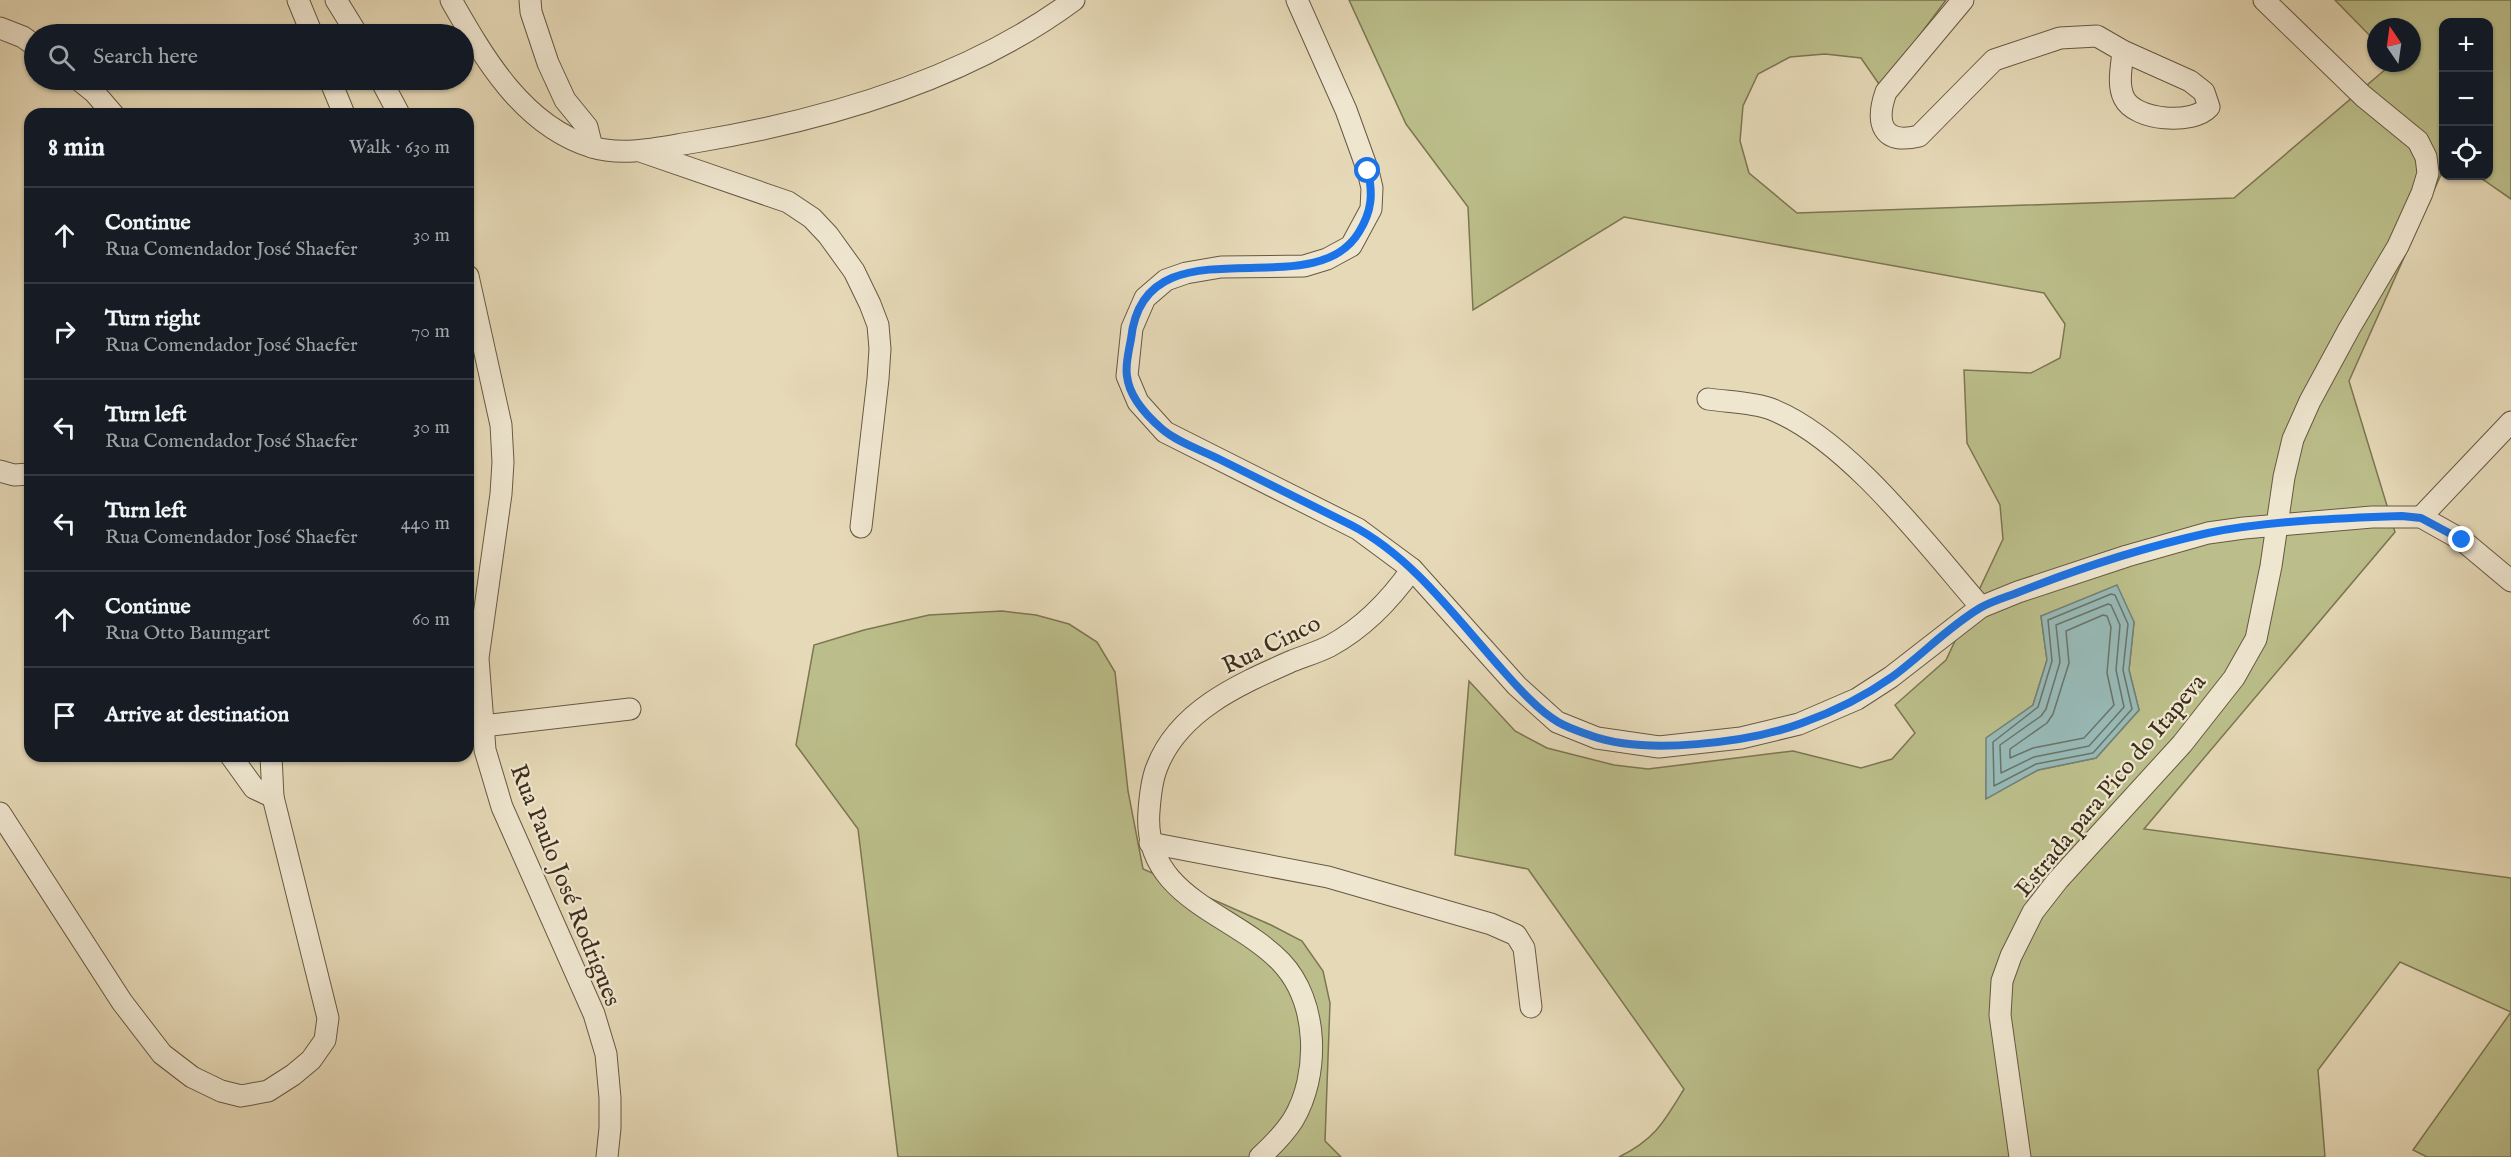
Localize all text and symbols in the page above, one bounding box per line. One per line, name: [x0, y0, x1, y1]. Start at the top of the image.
north arrow: [2367, 18, 2421, 72]
map controls: [2439, 18, 2493, 180]
button: +: [2439, 18, 2493, 72]
search box: [24, 24, 474, 90]
icon: search: [45, 41, 78, 74]
text: Search here: [93, 43, 198, 71]
button: −: [2439, 72, 2493, 126]
button: locate: [2439, 126, 2493, 180]
text: 8 min: [48, 131, 105, 164]
text: Walk · 630 m: [349, 135, 450, 160]
route start: [1354, 157, 1380, 183]
text: Continue: [105, 209, 191, 237]
icon: ahead: [48, 219, 81, 252]
text: 30 m: [413, 223, 450, 248]
text: Rua Comendador José Shaefer: [105, 237, 358, 262]
text: Turn right: [105, 305, 200, 333]
icon: right: [48, 315, 81, 348]
text: 70 m: [411, 319, 450, 344]
text: Rua Comendador José Shaefer: [105, 333, 358, 358]
text: Turn left: [105, 401, 187, 429]
icon: left: [48, 411, 81, 444]
text: 30 m: [413, 415, 450, 440]
text: Rua Comendador José Shaefer: [105, 429, 358, 454]
text: Turn left: [105, 497, 187, 525]
icon: left: [48, 507, 81, 540]
text: 440 m: [401, 511, 450, 536]
text: Rua Comendador José Shaefer: [105, 525, 358, 550]
route end: [2448, 526, 2474, 552]
text: Continue: [105, 593, 191, 621]
icon: ahead: [48, 603, 81, 636]
text: 60 m: [412, 607, 450, 632]
street label: Rua Cinco: [1217, 608, 1326, 682]
text: Rua Otto Baumgart: [105, 621, 270, 646]
street label: Estrada para Pico do Itapeva: [2009, 667, 2214, 904]
icon: arrive: [48, 699, 81, 732]
text: Arrive at destination: [105, 701, 289, 729]
street label: Rua Paulo José Rodrigues: [502, 760, 627, 1011]

